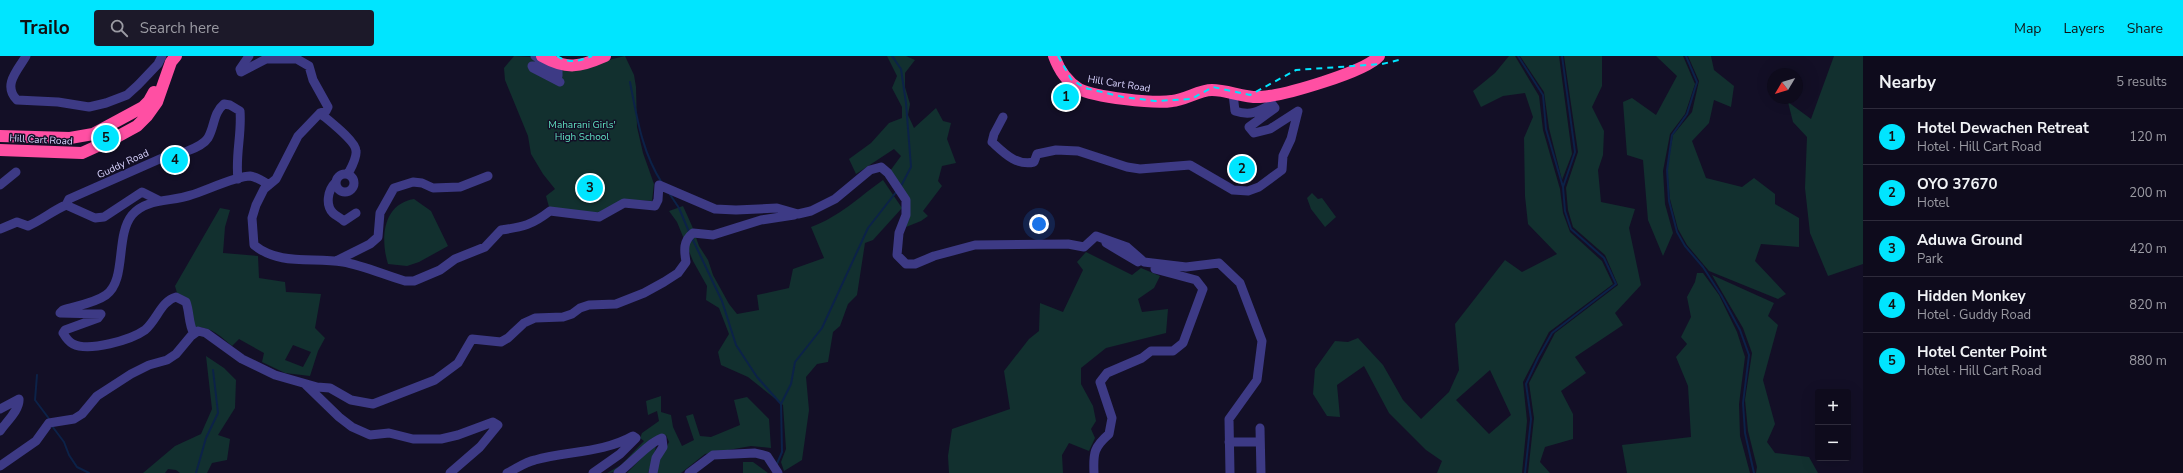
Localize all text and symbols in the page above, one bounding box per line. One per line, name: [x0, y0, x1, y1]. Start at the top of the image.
search box: [94, 10, 374, 46]
text: Trailo: [20, 15, 70, 41]
icon: search: [108, 17, 130, 39]
text: Search here: [140, 18, 219, 38]
text: Map: [2014, 19, 2041, 38]
text: Layers: [2063, 19, 2105, 38]
text: Share: [2127, 19, 2163, 38]
north arrow: [1767, 68, 1803, 104]
text: Nearby: [1879, 71, 1936, 94]
street label: Hill Cart Road: [1087, 72, 1152, 96]
text: 5 results: [2116, 73, 2167, 91]
pin: 1: [1053, 82, 1079, 112]
park label: Maharani Girls' High School: [548, 118, 616, 144]
text: Hotel Dewachen Retreat: [1917, 118, 2089, 138]
pin: 5: [93, 123, 119, 153]
text: 1: [1888, 128, 1896, 146]
text: 120 m: [2129, 128, 2167, 146]
street label: Hill Cart Road: [9, 131, 73, 149]
text: Hotel · Hill Cart Road: [1917, 138, 2041, 156]
pin: 4: [162, 145, 188, 175]
street label: Guddy Road: [95, 146, 151, 182]
pin: 2: [1229, 154, 1255, 184]
pin: 3: [577, 173, 603, 203]
text: OYO 37670: [1917, 174, 1998, 194]
text: 2: [1888, 184, 1896, 202]
text: 200 m: [2129, 184, 2167, 202]
text: Hotel: [1917, 194, 1949, 212]
your location: [1029, 214, 1049, 234]
text: Aduwa Ground: [1917, 230, 2023, 250]
text: 3: [1888, 240, 1896, 258]
text: 420 m: [2129, 240, 2167, 258]
text: Park: [1917, 250, 1943, 268]
text: Hidden Monkey: [1917, 286, 2026, 306]
text: 4: [1888, 296, 1896, 314]
text: 820 m: [2129, 296, 2167, 314]
text: Hotel · Guddy Road: [1917, 306, 2031, 324]
text: Hotel Center Point: [1917, 342, 2047, 362]
text: 5: [1888, 352, 1896, 370]
text: 880 m: [2129, 352, 2167, 370]
text: Hotel · Hill Cart Road: [1917, 362, 2041, 380]
map controls: [1815, 389, 1851, 461]
button: +: [1815, 389, 1851, 425]
button: −: [1815, 425, 1851, 461]

